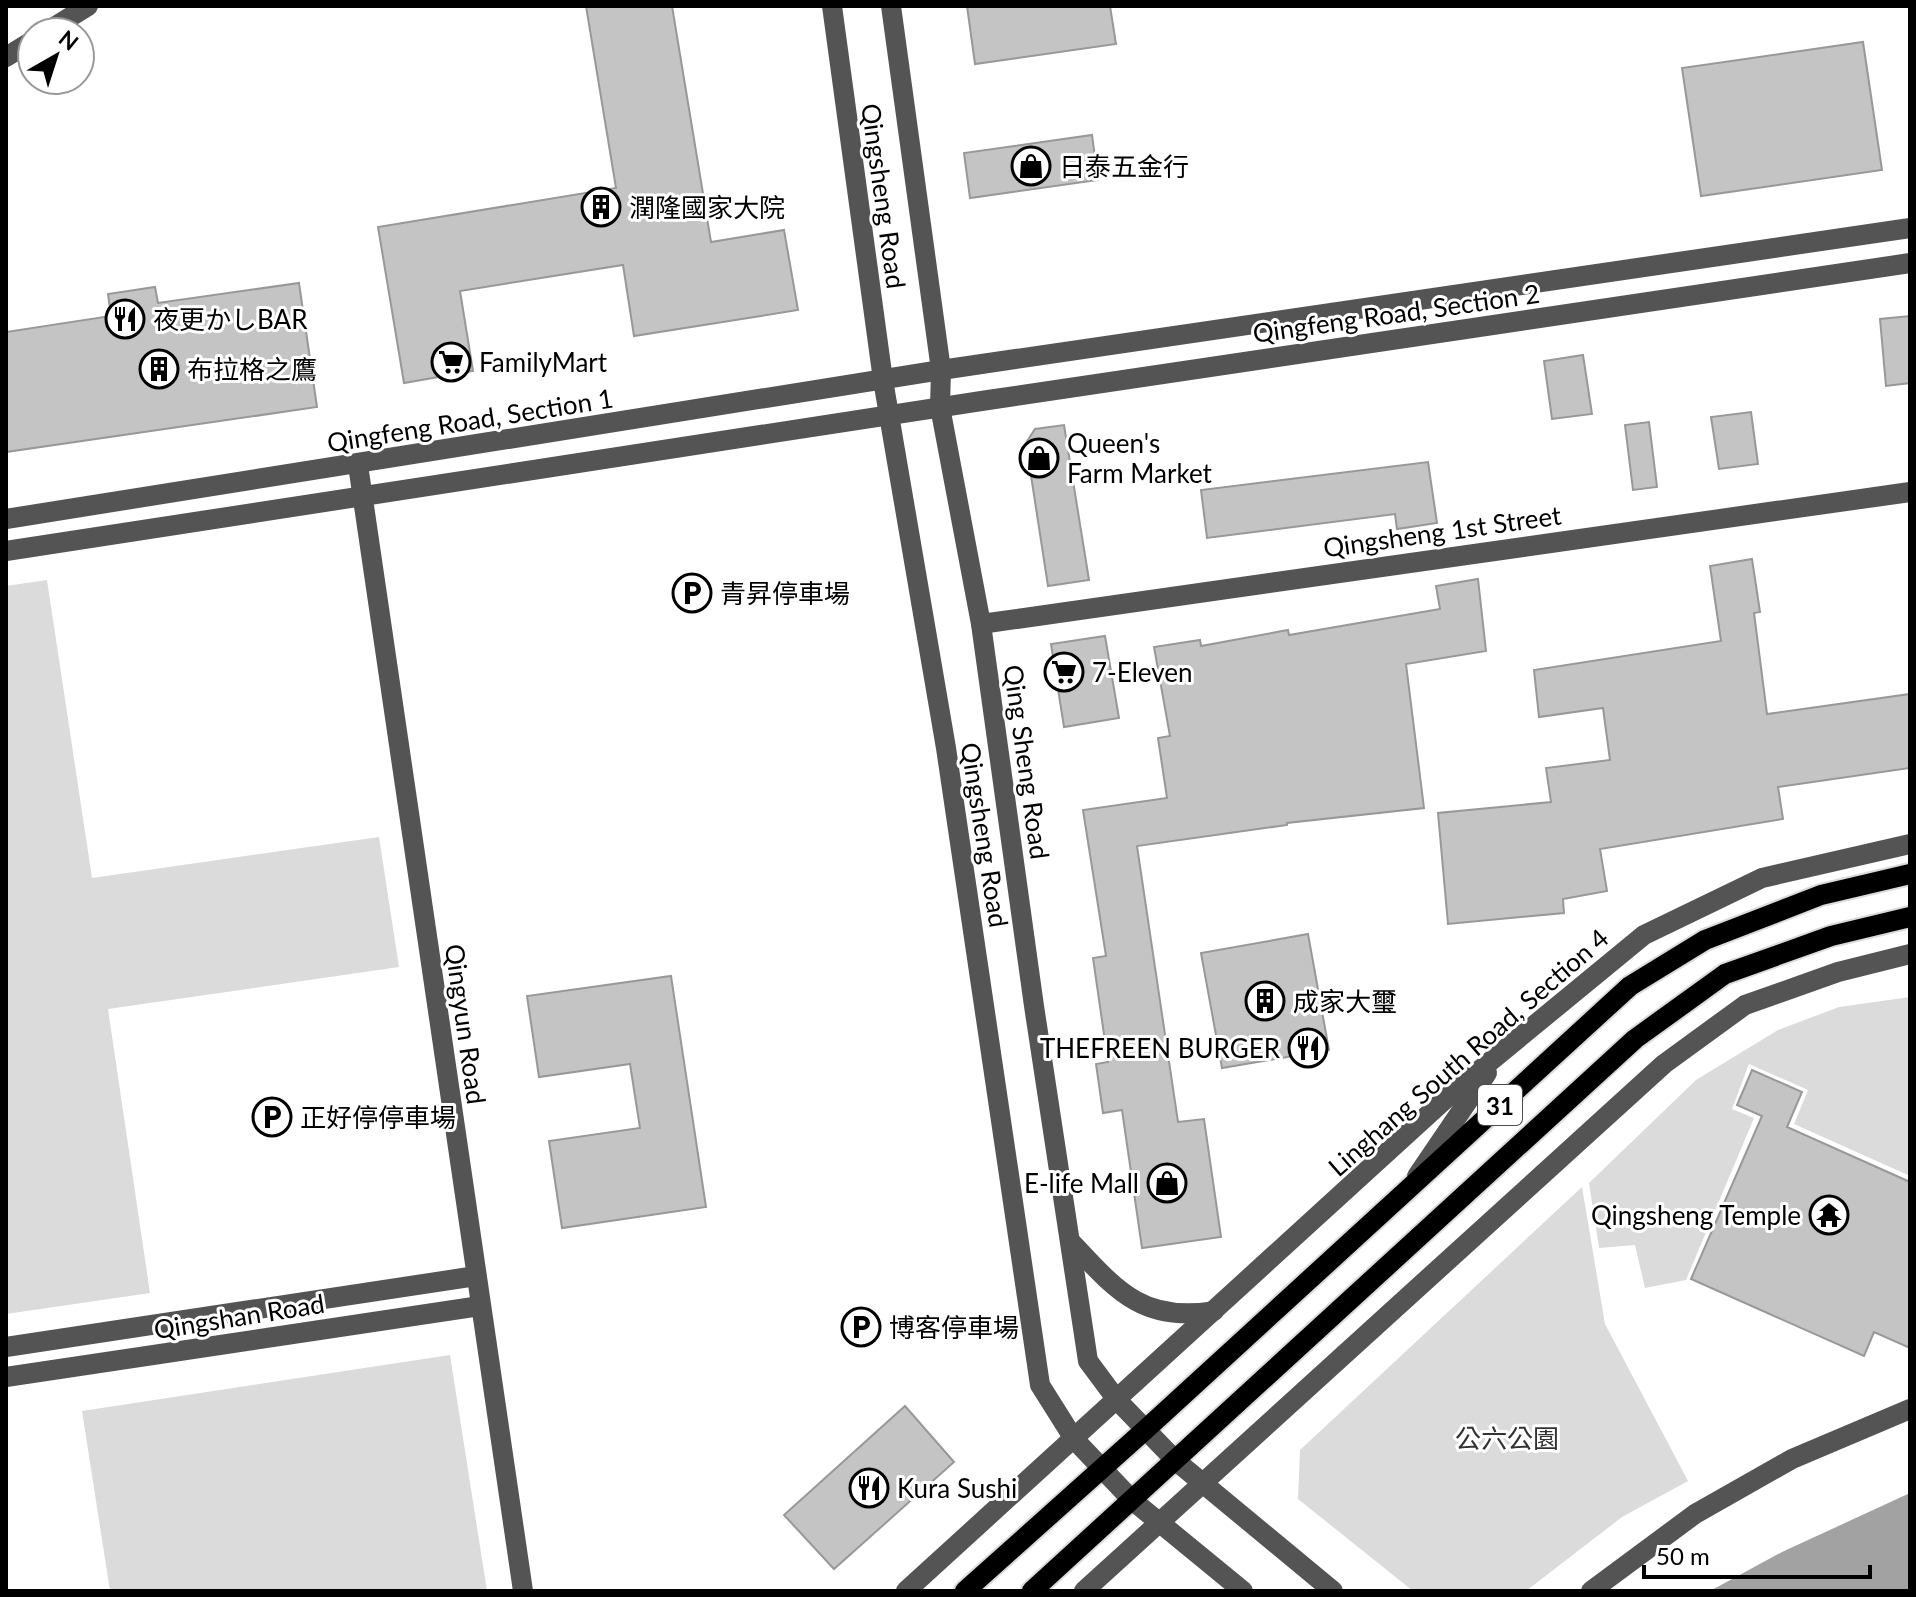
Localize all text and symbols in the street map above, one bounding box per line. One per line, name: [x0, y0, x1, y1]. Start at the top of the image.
north arrow: [16, 16, 96, 96]
text: N: [54, 24, 84, 56]
street label: Qingsheng Road: [855, 101, 913, 291]
shop icon: 日泰五金行: [1010, 145, 1052, 187]
place label: 日泰五金行: [1059, 150, 1189, 182]
building icon: 潤隆國家大院: [580, 186, 622, 228]
place label: 潤隆國家大院: [629, 191, 785, 223]
street label: Qingfeng Road, Section 2: [1251, 277, 1541, 349]
restaurant icon: 夜更かしBAR: [104, 298, 146, 340]
place label: 夜更かしBAR: [153, 303, 308, 335]
supermarket icon: FamilyMart: [430, 341, 472, 383]
place label: FamilyMart: [479, 346, 608, 378]
building icon: 布拉格之鷹: [138, 348, 180, 390]
place label: 布拉格之鷹: [187, 353, 317, 385]
street label: Qingfeng Road, Section 1: [325, 382, 615, 458]
place label: Queen's Farm Market: [1067, 427, 1213, 489]
shop icon: Queen's Farm Market: [1018, 437, 1060, 479]
street label: Qingsheng 1st Street: [1321, 498, 1564, 564]
parking icon: 青昇停車場: [671, 572, 713, 614]
place label: 青昇停車場: [720, 577, 850, 609]
supermarket icon: 7-Eleven: [1043, 651, 1085, 693]
place label: 7-Eleven: [1092, 656, 1193, 688]
street label: Qing Sheng Road: [998, 663, 1056, 861]
street label: Qingsheng Road: [955, 740, 1015, 930]
street label: Linghang South Road, Section 4: [1321, 922, 1615, 1182]
street label: Qingyun Road: [439, 942, 493, 1106]
building icon: 成家大璽: [1244, 980, 1286, 1022]
place label: 成家大璽: [1293, 985, 1397, 1017]
restaurant icon: THEFREEN BURGER: [1287, 1027, 1329, 1069]
place label: THEFREEN BURGER: [1040, 1032, 1281, 1064]
road number: 31: [1478, 1085, 1522, 1125]
parking icon: 正好停停車場: [251, 1096, 293, 1138]
place label: 正好停停車場: [300, 1101, 456, 1133]
shop icon: E-life Mall: [1146, 1162, 1188, 1204]
place label: E-life Mall: [1024, 1167, 1139, 1199]
temple icon: Qingsheng Temple: [1808, 1194, 1850, 1236]
place label: Qingsheng Temple: [1591, 1199, 1801, 1231]
street label: Qingshan Road: [151, 1287, 327, 1345]
parking icon: 博客停車場: [840, 1306, 882, 1348]
place label: 博客停車場: [889, 1311, 1019, 1343]
park label: 公六公園: [1455, 1422, 1559, 1454]
restaurant icon: Kura Sushi: [848, 1467, 890, 1509]
place label: Kura Sushi: [897, 1472, 1017, 1504]
scale bar: [1644, 1529, 1870, 1579]
text: 50 m: [1656, 1541, 1710, 1570]

